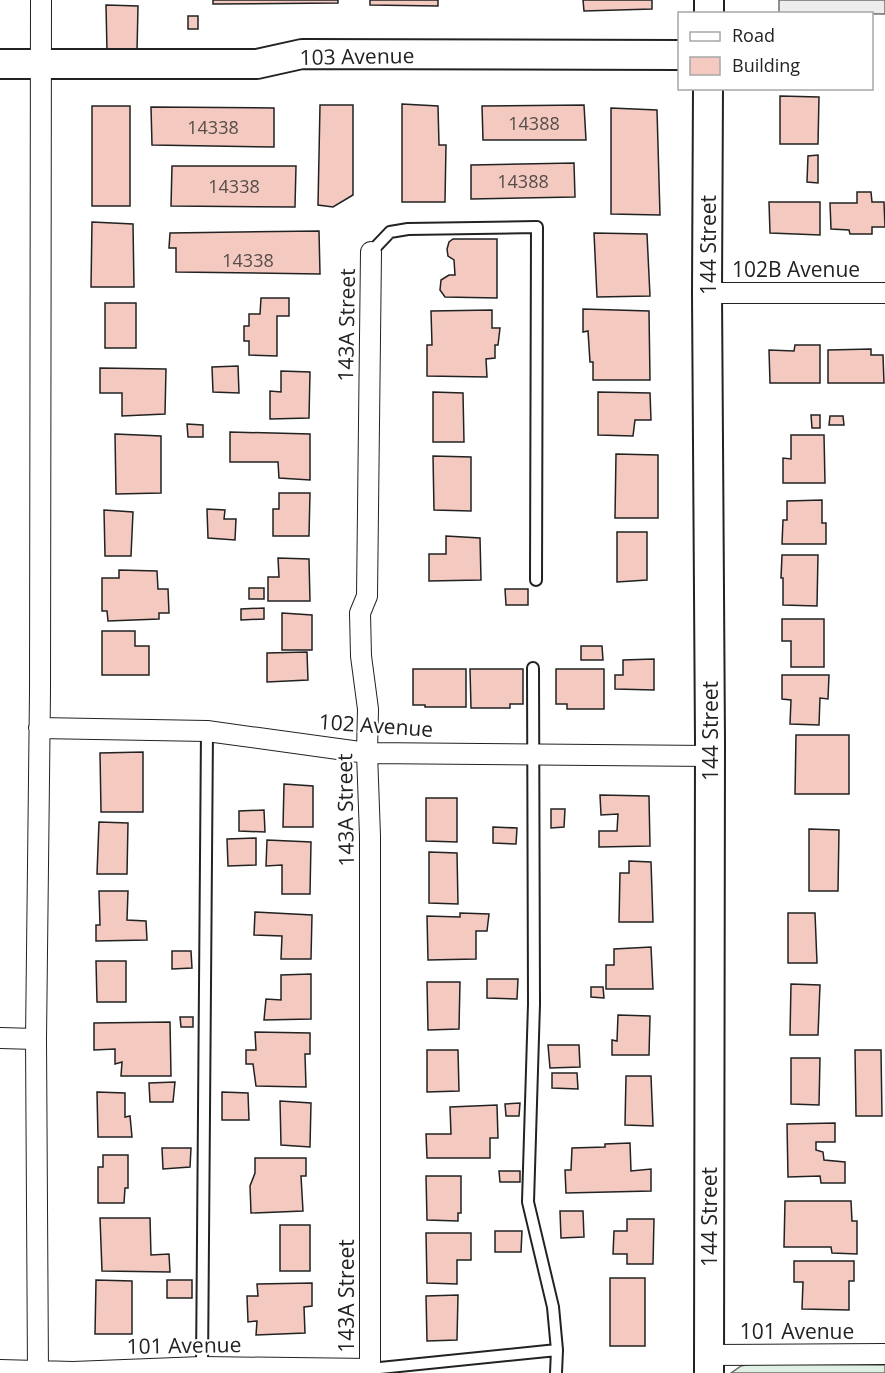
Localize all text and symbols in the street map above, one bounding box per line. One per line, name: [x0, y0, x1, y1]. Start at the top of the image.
legend: [678, 12, 873, 90]
text: Road: [732, 23, 775, 47]
street label: 103 Avenue: [299, 41, 415, 71]
text: Building: [732, 53, 800, 77]
house number: 14388: [508, 111, 560, 135]
house number: 14338: [187, 115, 239, 139]
house number: 14388: [497, 169, 549, 193]
house number: 14338: [208, 174, 260, 198]
street label: 144 Street: [694, 195, 722, 295]
house number: 14338: [222, 248, 274, 272]
street label: 102B Avenue: [732, 255, 860, 283]
street label: 143A Street: [331, 268, 361, 382]
street label: 144 Street: [696, 681, 724, 781]
street label: 102 Avenue: [318, 707, 434, 743]
street label: 143A Street: [330, 753, 360, 867]
street label: 144 Street: [695, 1167, 723, 1267]
street label: 143A Street: [332, 1239, 360, 1353]
street label: 101 Avenue: [740, 1317, 854, 1345]
street label: 101 Avenue: [126, 1330, 242, 1360]

